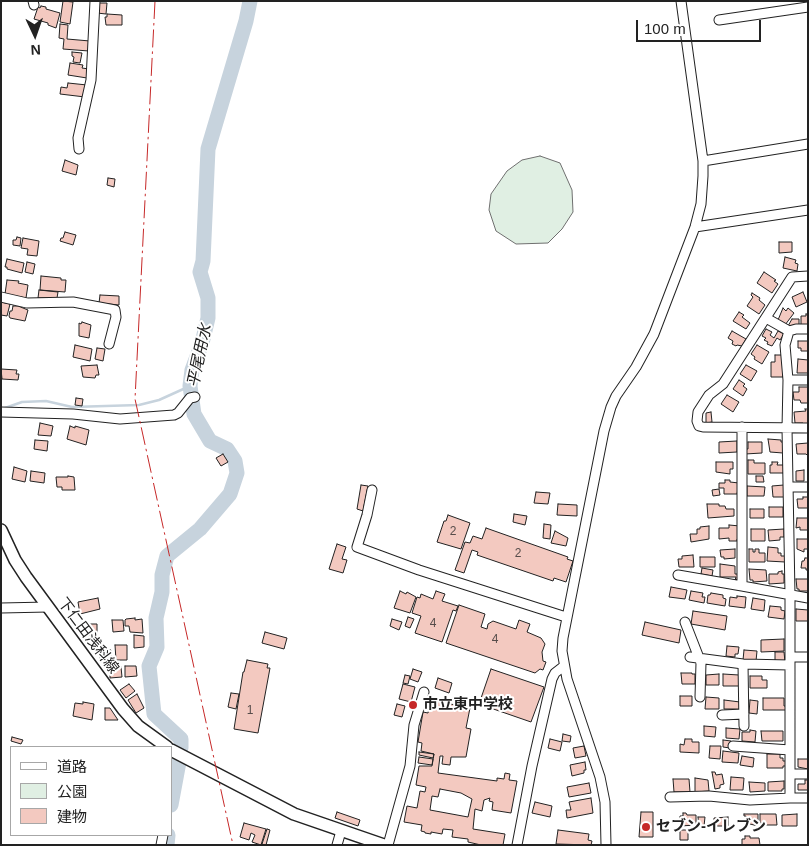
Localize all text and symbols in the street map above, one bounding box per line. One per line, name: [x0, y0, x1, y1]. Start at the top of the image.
north arrow: [10, 10, 60, 60]
scale bar: [639, 10, 764, 42]
text: 100 m: [644, 20, 686, 37]
text: N: [30, 42, 41, 58]
water label: 平尾用水: [184, 323, 216, 389]
house number: 2: [450, 525, 456, 539]
house number: 2: [515, 547, 521, 561]
street label: 下仁田浅科線: [54, 595, 122, 677]
house number: 4: [430, 617, 436, 631]
house number: 4: [492, 633, 498, 647]
place label: 市立東中学校: [423, 696, 513, 714]
marker: 市立東中学校: [407, 699, 419, 711]
house number: 1: [247, 704, 253, 718]
legend: [10, 746, 172, 836]
text: 道路: [57, 758, 87, 775]
text: 公園: [57, 783, 87, 800]
text: 建物: [57, 808, 87, 825]
place label: セブン-イレブン: [656, 818, 766, 836]
marker: セブン-イレブン: [640, 821, 652, 833]

